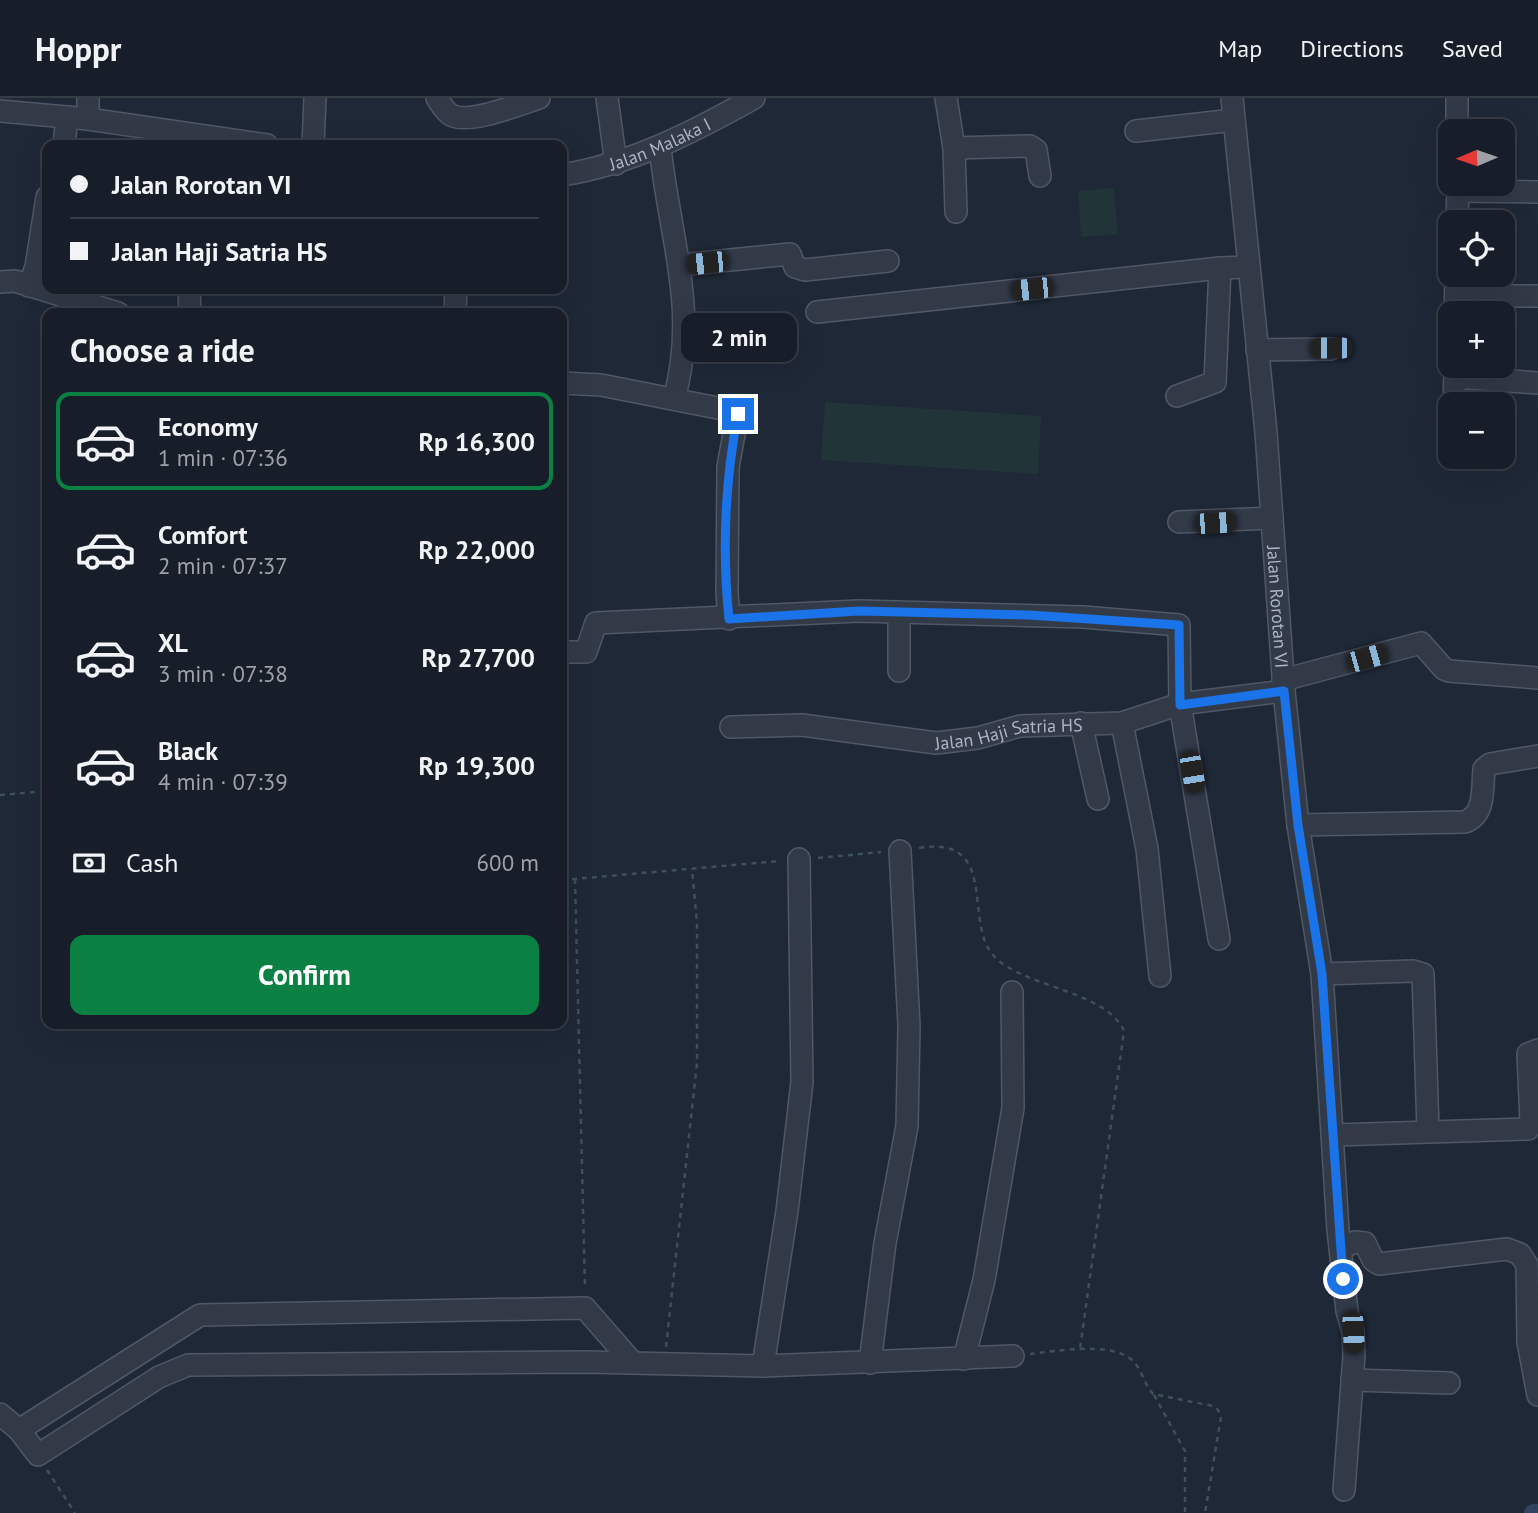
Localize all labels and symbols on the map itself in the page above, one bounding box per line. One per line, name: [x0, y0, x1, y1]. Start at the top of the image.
street label: Jalan Malaka I: [605, 112, 714, 175]
north arrow: [1438, 119, 1516, 196]
car: [686, 250, 729, 276]
car: [1011, 276, 1054, 302]
callout: 2 min: [680, 313, 796, 362]
car: [1311, 338, 1353, 359]
route end: [722, 398, 754, 430]
car: [1194, 511, 1237, 535]
street label: Jalan Rorotan VI: [1262, 544, 1294, 669]
car: [1344, 642, 1391, 674]
street label: Jalan Haji Satria HS: [933, 713, 1083, 755]
car: [1179, 749, 1206, 795]
route start: [1327, 1263, 1359, 1295]
car: [1342, 1310, 1365, 1354]

